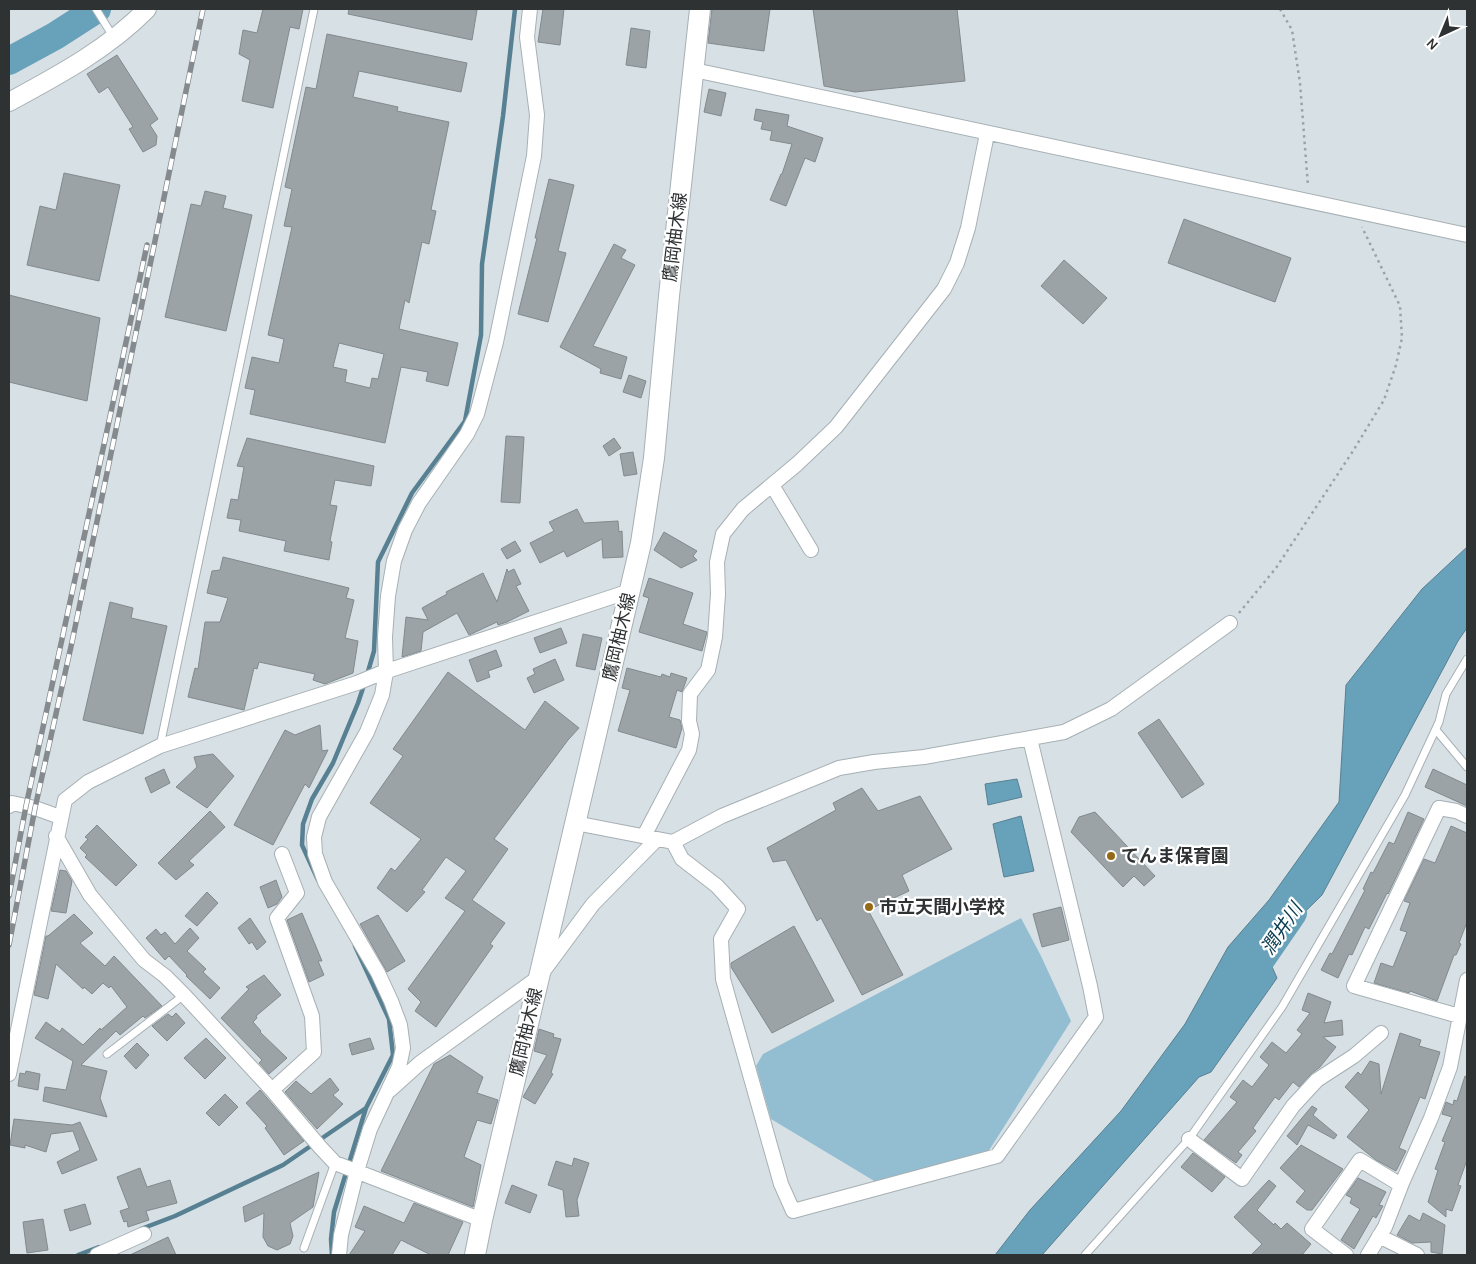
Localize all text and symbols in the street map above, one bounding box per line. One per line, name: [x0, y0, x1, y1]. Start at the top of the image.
north arrow: [1416, 10, 1466, 60]
text: N: [1423, 34, 1442, 54]
street label: 鷹岡柚木線: [659, 191, 691, 283]
street label: 鷹岡柚木線: [598, 591, 640, 683]
place label: てんま保育園: [1121, 845, 1229, 867]
marker: てんま保育園: [1105, 850, 1117, 862]
place label: 市立天間小学校: [879, 896, 1005, 918]
water label: 潤井川: [1257, 898, 1308, 959]
marker: 市立天間小学校: [863, 901, 875, 913]
street label: 鷹岡柚木線: [505, 986, 547, 1078]

